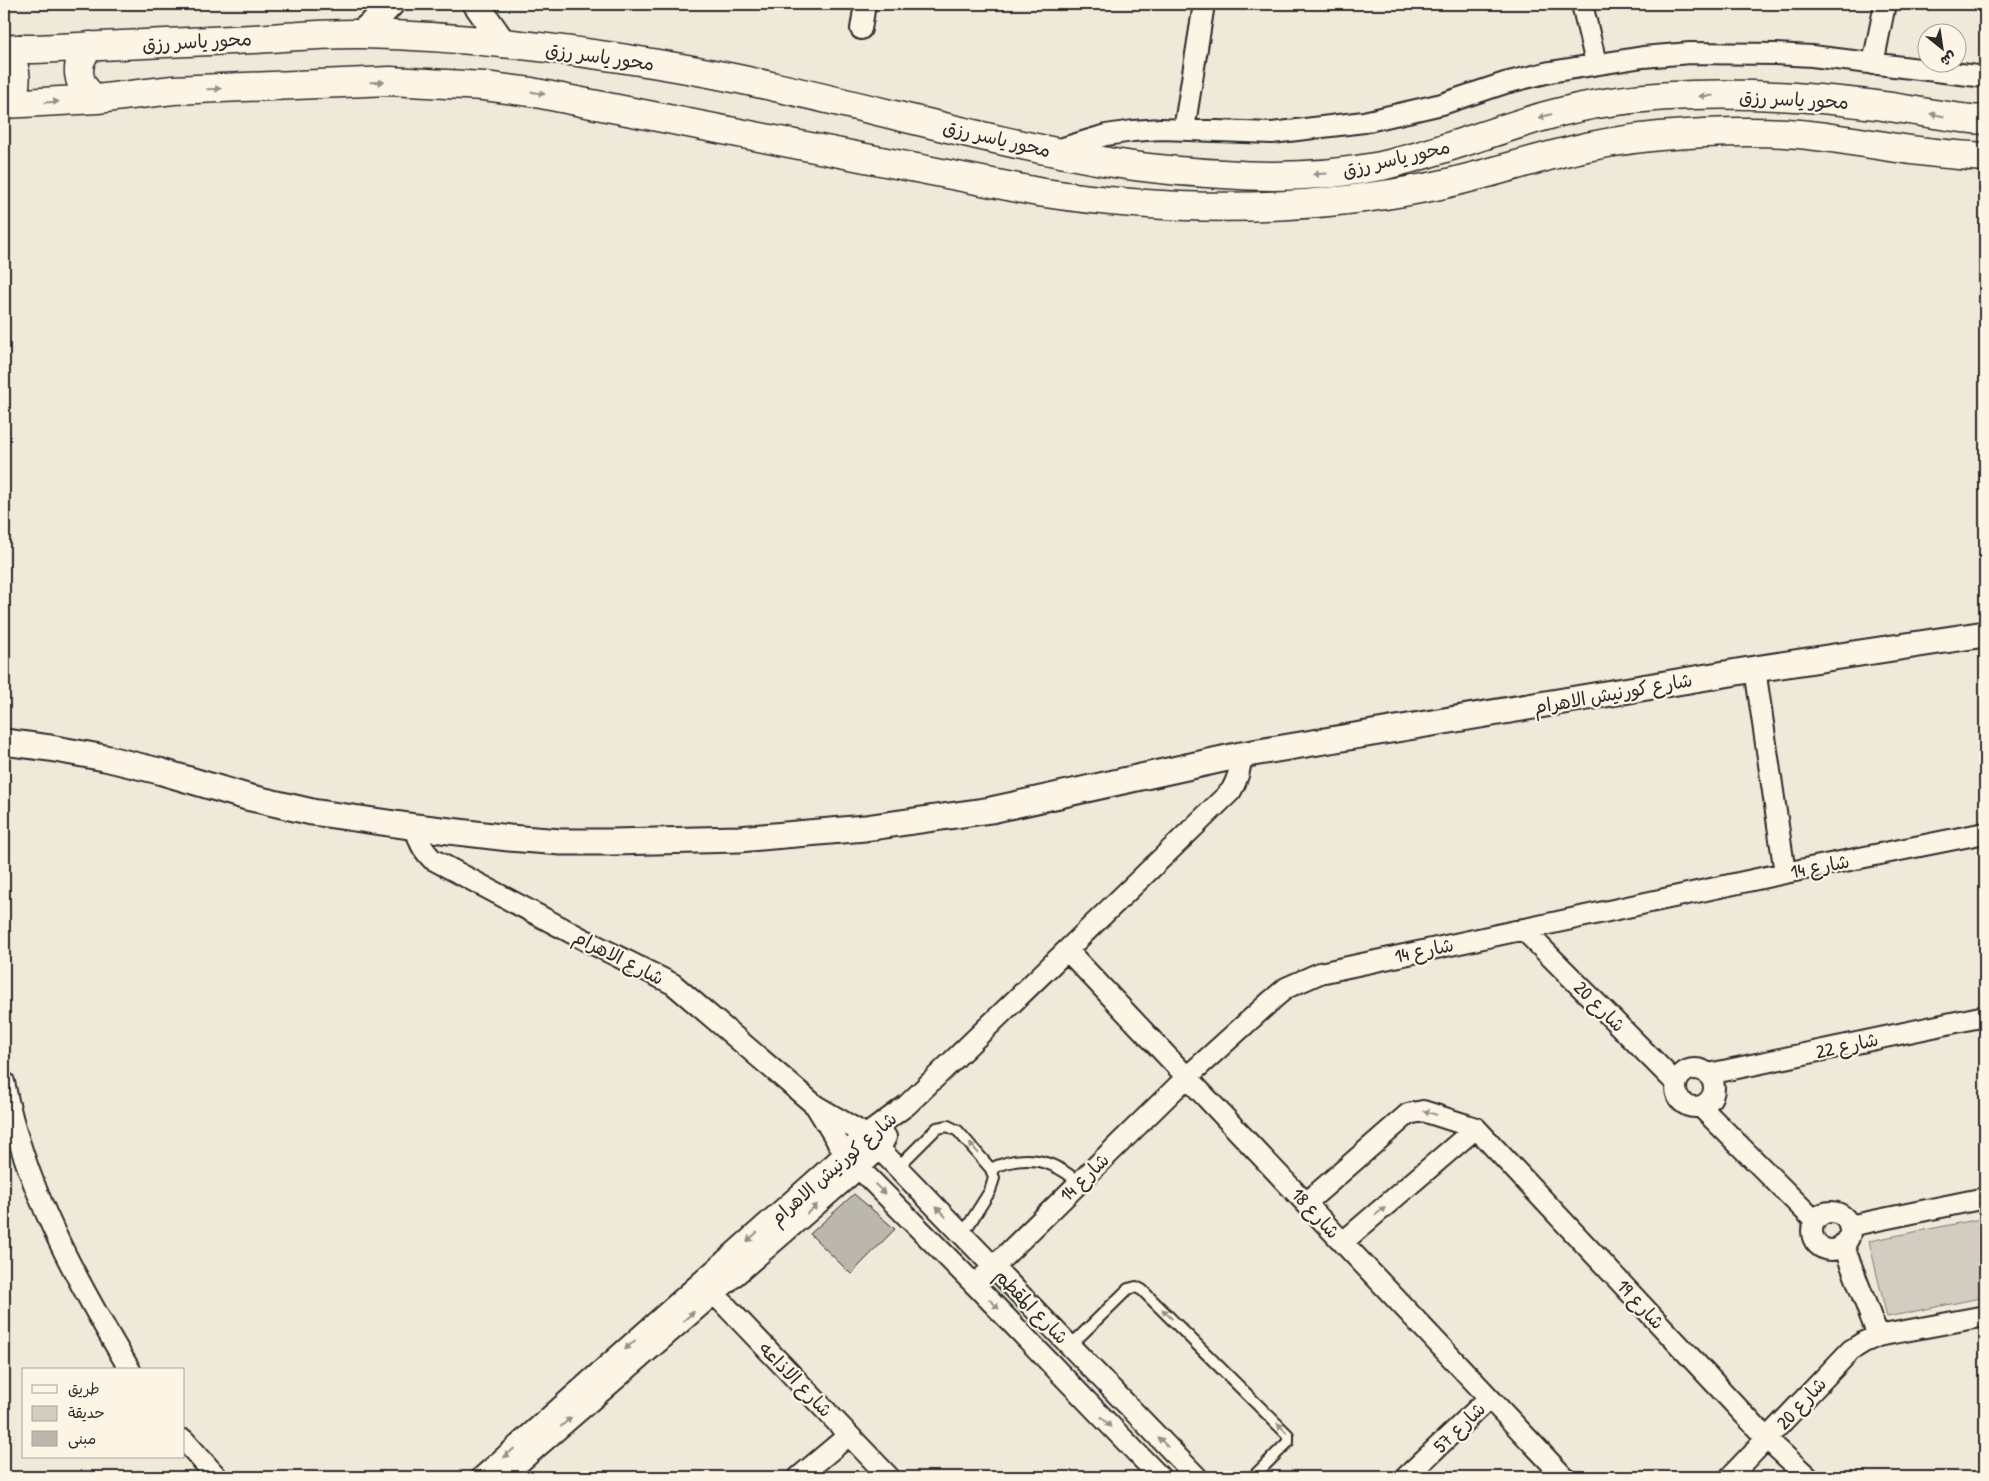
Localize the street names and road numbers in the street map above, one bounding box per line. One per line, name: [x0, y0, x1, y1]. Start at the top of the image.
street label: محور ياسر رزق: [142, 25, 252, 57]
street label: محور ياسر رزق: [544, 35, 656, 77]
street label: محور ياسر رزق: [1739, 83, 1849, 115]
street label: محور ياسر رزق: [941, 113, 1053, 163]
street label: محور ياسر رزق: [1340, 133, 1452, 183]
street label: شارع كورنيش الاهرام: [1532, 666, 1695, 722]
street label: شارع 14: [1788, 848, 1852, 885]
street label: شارع الاهرام: [568, 923, 669, 993]
street label: شارع 14: [1392, 931, 1456, 970]
street label: شارع 20: [1568, 975, 1631, 1038]
street label: شارع 22: [1813, 1026, 1881, 1065]
street label: شارع كورنيش الاهرام: [764, 1105, 903, 1232]
street label: شارع 14: [1054, 1147, 1115, 1208]
street label: شارع 18: [1285, 1182, 1346, 1245]
street label: شارع المقطم: [988, 1263, 1075, 1351]
street label: شارع 19: [1611, 1273, 1671, 1335]
street label: شارع الاذاعه: [753, 1335, 839, 1423]
street label: شارع 20: [1770, 1371, 1833, 1436]
street label: شارع 57: [1427, 1396, 1491, 1459]

